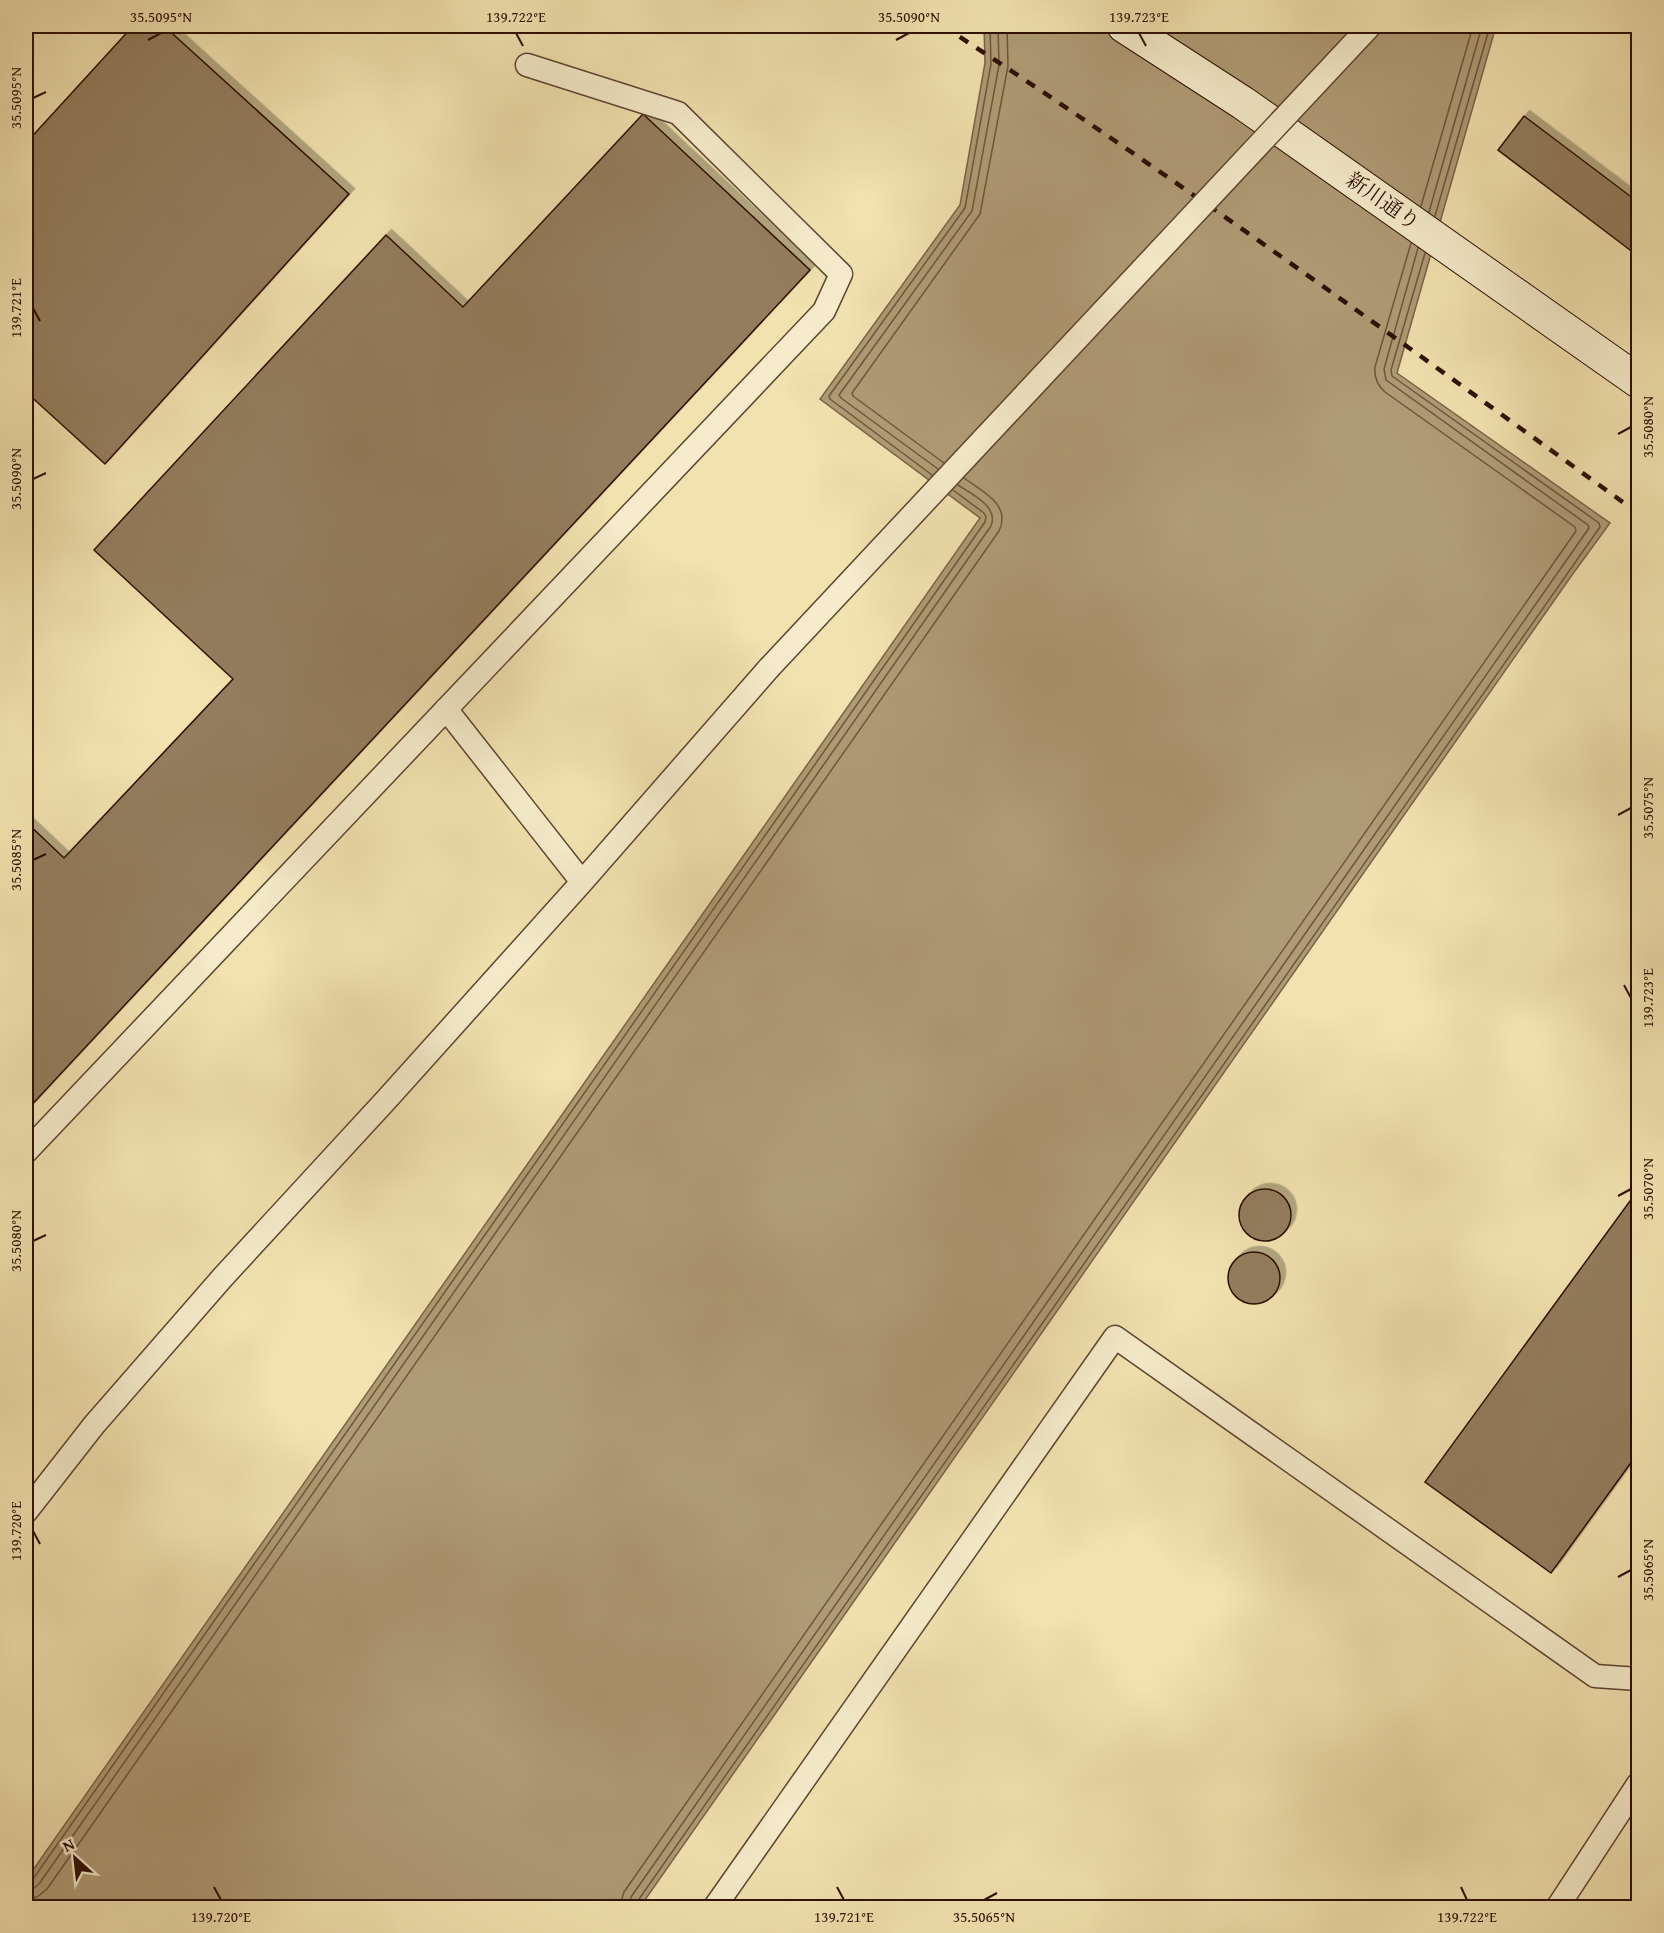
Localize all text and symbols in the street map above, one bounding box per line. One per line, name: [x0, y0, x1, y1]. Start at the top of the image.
text: 35.5095°N: [130, 6, 192, 27]
text: 139.722°E: [486, 6, 546, 27]
text: 35.5090°N: [878, 6, 940, 27]
text: 139.723°E: [1109, 6, 1169, 27]
text: 35.5095°N: [5, 67, 26, 129]
street label: 新川通り: [1340, 164, 1427, 237]
text: 139.721°E: [5, 278, 26, 338]
text: 35.5080°N: [1637, 396, 1658, 458]
text: 35.5090°N: [5, 448, 26, 510]
text: 35.5075°N: [1637, 777, 1658, 839]
text: 35.5085°N: [5, 829, 26, 891]
text: 139.723°E: [1637, 968, 1658, 1028]
text: 35.5070°N: [1637, 1158, 1658, 1220]
text: 35.5080°N: [5, 1210, 26, 1272]
text: 139.720°E: [5, 1501, 26, 1561]
text: 35.5065°N: [1637, 1539, 1658, 1601]
north arrow: [45, 1828, 105, 1888]
text: N: [58, 1831, 79, 1858]
text: 139.720°E: [191, 1906, 251, 1927]
text: 139.721°E: [814, 1906, 874, 1927]
text: 35.5065°N: [953, 1906, 1015, 1927]
text: 139.722°E: [1437, 1906, 1497, 1927]

